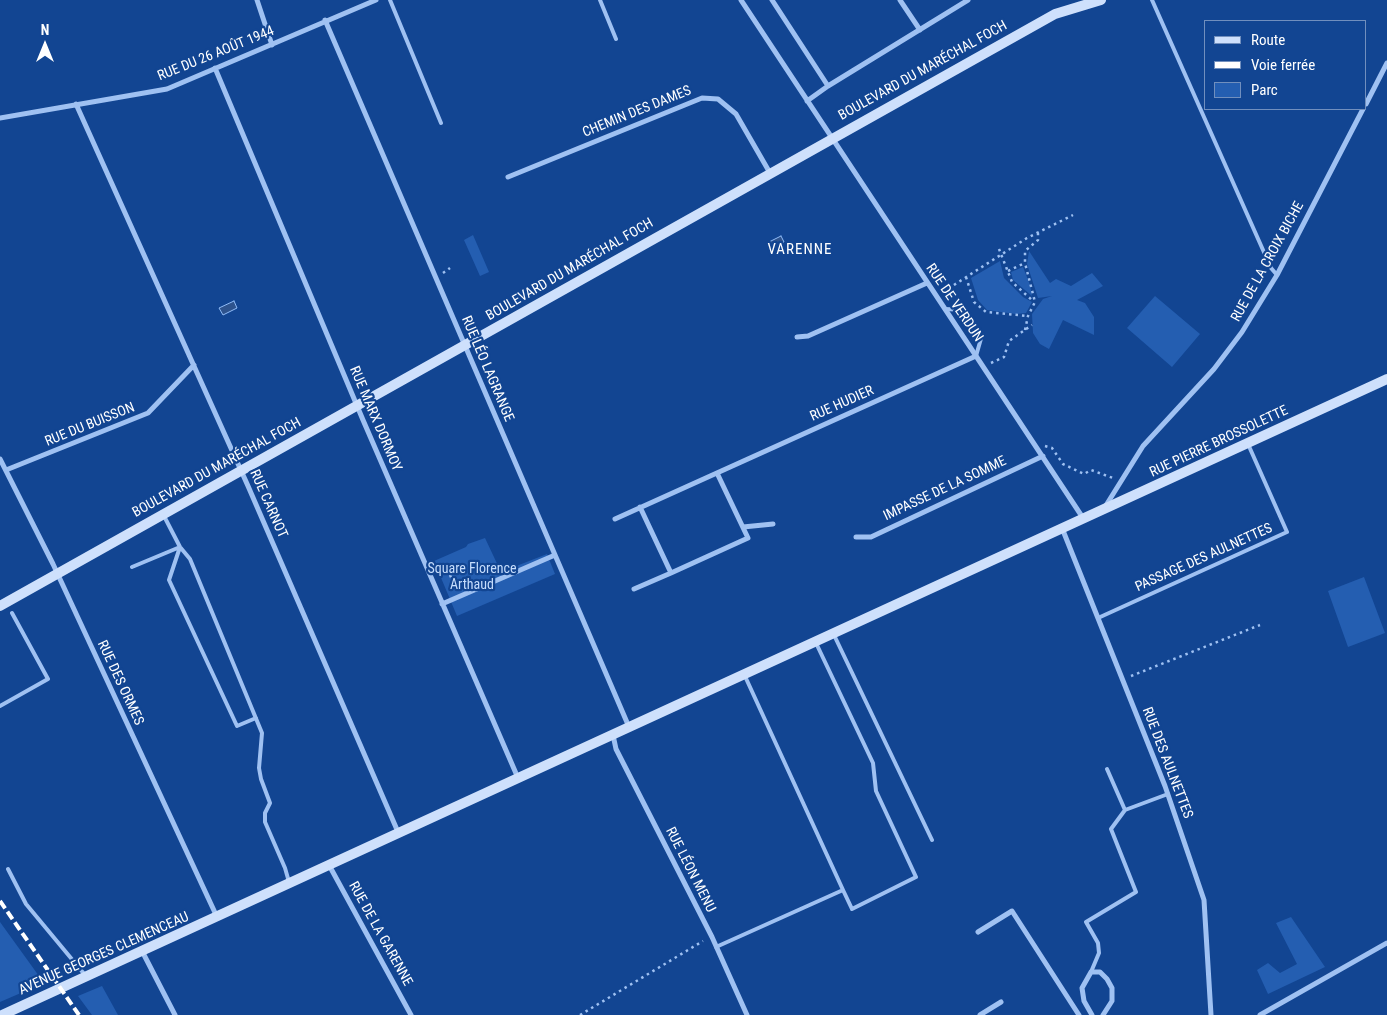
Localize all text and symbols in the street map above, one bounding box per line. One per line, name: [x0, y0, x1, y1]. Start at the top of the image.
street label: BOULEVARD DU MARÉCHAL FOCH: [836, 18, 1010, 124]
north arrow: [20, 20, 70, 70]
legend: [1204, 20, 1367, 110]
text: N: [41, 22, 49, 38]
street label: RUE DU 26 AOÛT 1944: [155, 23, 277, 85]
text: Route: [1251, 31, 1285, 49]
text: Voie ferrée: [1251, 56, 1315, 74]
text: Parc: [1251, 81, 1278, 99]
street label: CHEMIN DES DAMES: [580, 83, 694, 141]
street label: RUE DE LA CROIX BICHE: [1228, 199, 1308, 325]
street label: BOULEVARD DU MARÉCHAL FOCH: [483, 215, 657, 325]
district label: VARENNE: [767, 241, 833, 259]
street label: RUE DE VERDUN: [922, 261, 986, 345]
street label: RUE LÉO LAGRANGE: [457, 314, 517, 424]
street label: RUE MARX DORMOY: [345, 364, 405, 474]
street label: RUE HUDIER: [808, 383, 876, 425]
street label: RUE DU BUISSON: [43, 399, 137, 451]
street label: RUE PIERRE BROSSOLETTE: [1147, 403, 1291, 481]
street label: BOULEVARD DU MARÉCHAL FOCH: [130, 415, 304, 521]
street label: IMPASSE DE LA SOMME: [881, 453, 1009, 525]
street label: RUE CARNOT: [245, 467, 291, 541]
street label: PASSAGE DES AULNETTES: [1133, 520, 1275, 596]
park label: Square Florence Arthaud: [427, 561, 517, 594]
street label: RUE DES ORMES: [93, 638, 147, 728]
street label: RUE DES AULNETTES: [1138, 705, 1196, 821]
street label: RUE LÉON MENU: [661, 825, 719, 915]
street label: RUE DE LA GARENNE: [344, 879, 416, 989]
street label: AVENUE GEORGES CLEMENCEAU: [16, 909, 192, 999]

